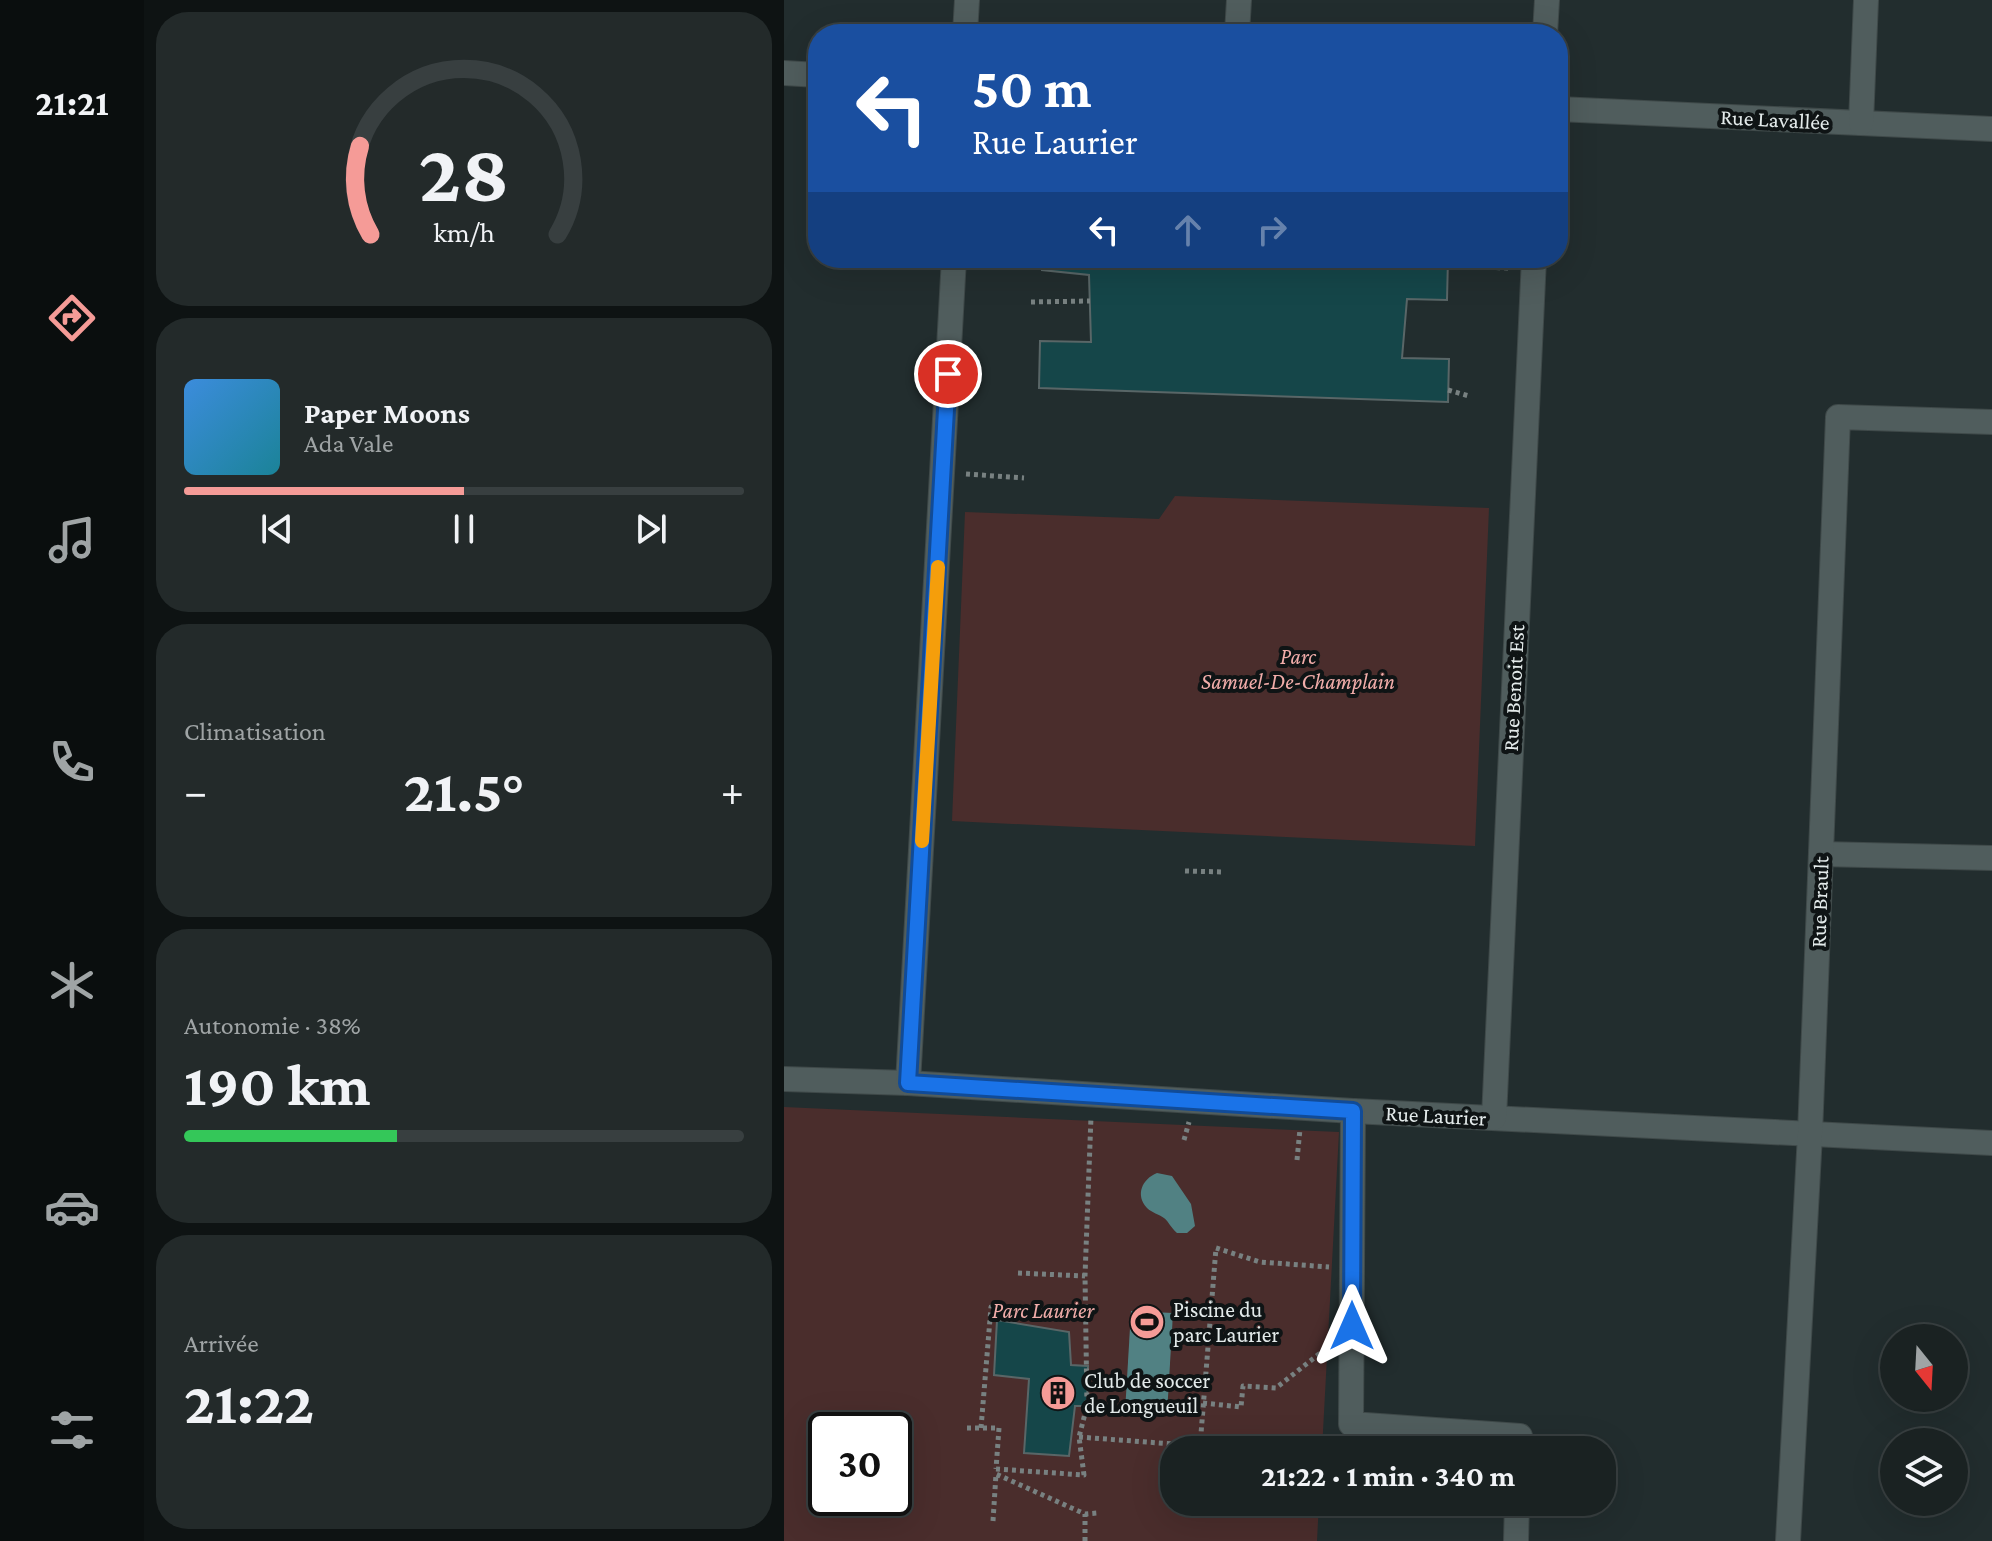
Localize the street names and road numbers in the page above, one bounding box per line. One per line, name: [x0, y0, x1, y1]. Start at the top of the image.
street label: Rue Lavallée: [1720, 104, 1830, 135]
street label: Rue Benoit Est: [1498, 623, 1529, 752]
street label: Rue Brault: [1805, 855, 1834, 948]
street label: Rue Laurier: [1385, 1100, 1487, 1131]

